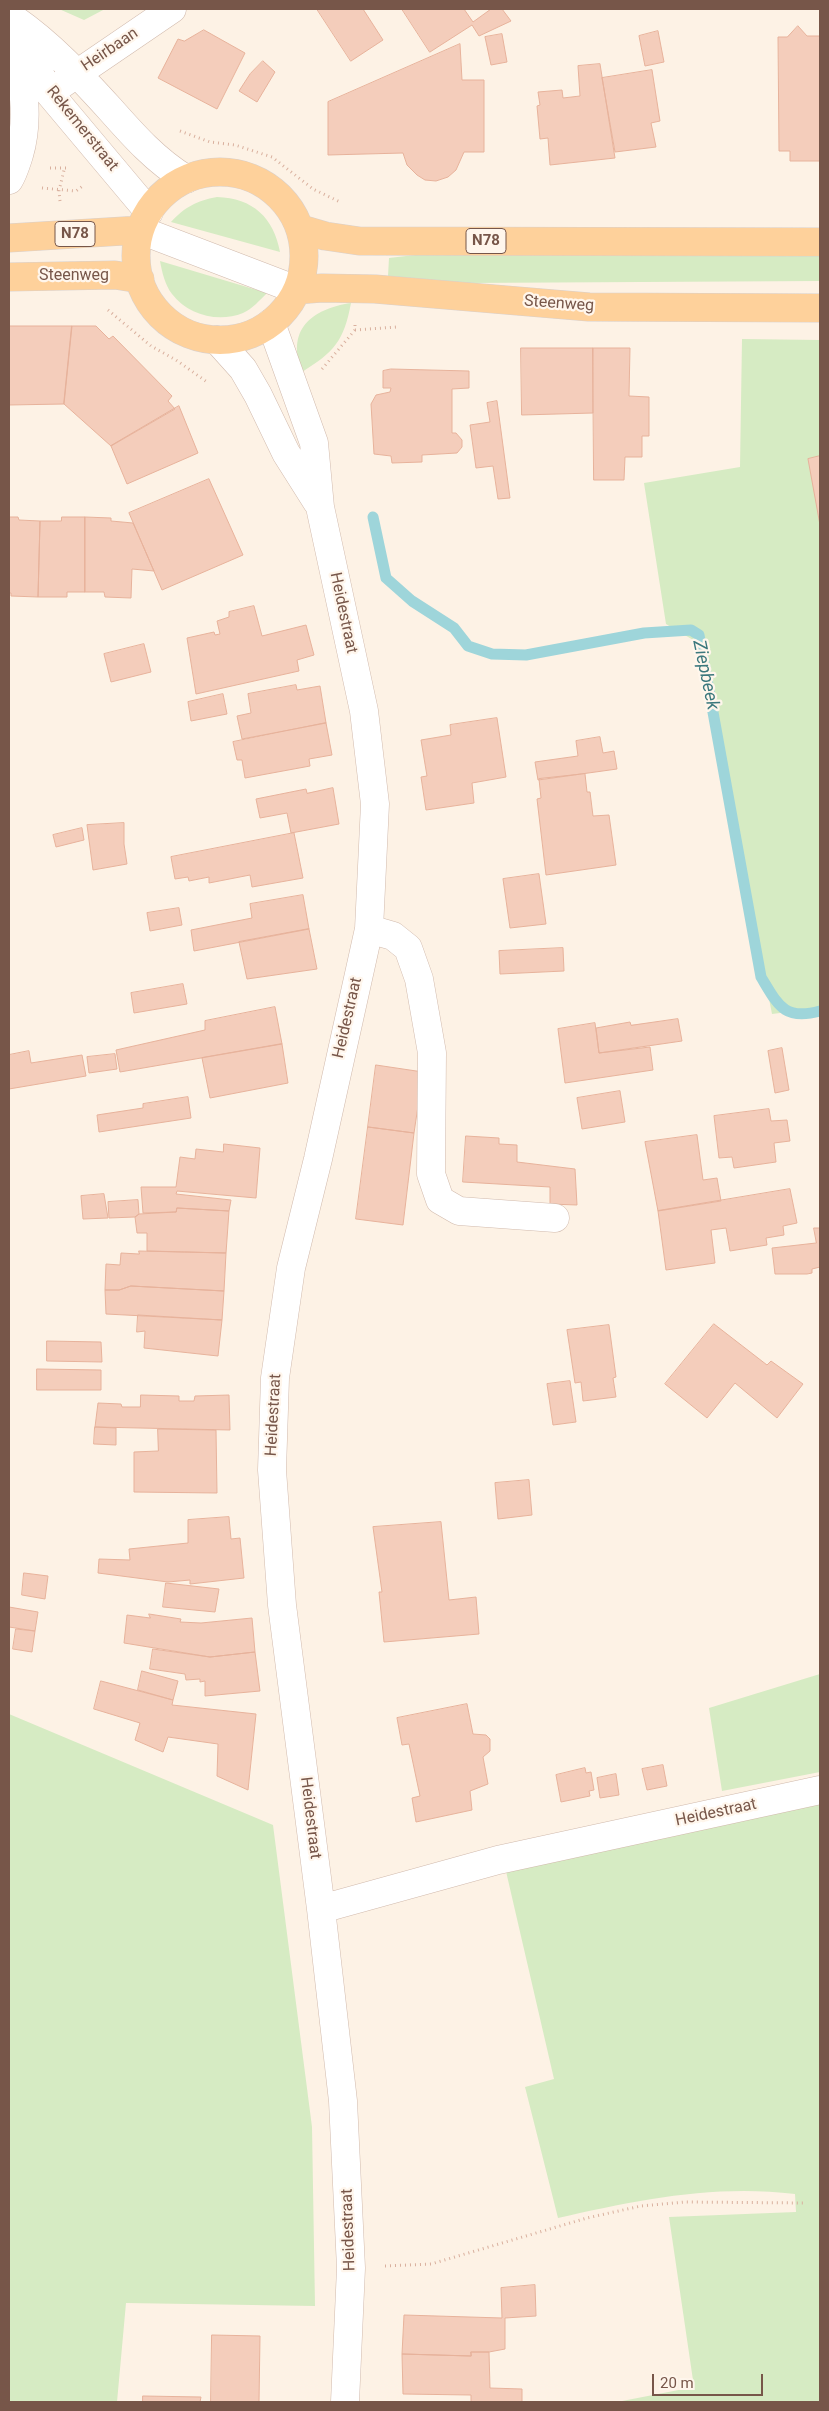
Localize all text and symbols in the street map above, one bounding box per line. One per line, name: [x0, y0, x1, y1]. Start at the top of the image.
street label: Heirbaan: [78, 24, 142, 76]
street label: Rekemerstraat: [42, 83, 122, 175]
road number: N78: [55, 222, 95, 246]
road number: N78: [466, 228, 506, 254]
street label: Steenweg: [39, 266, 109, 286]
street label: Steenweg: [523, 292, 595, 316]
street label: Heidestraat: [325, 571, 361, 655]
water label: Ziepbeek: [687, 638, 723, 712]
street label: Heidestraat: [329, 976, 367, 1060]
street label: Heidestraat: [262, 1373, 286, 1457]
street label: Heidestraat: [295, 1776, 325, 1860]
street label: Heidestraat: [674, 1795, 758, 1831]
street label: Heidestraat: [338, 2188, 360, 2272]
scale bar: [654, 2364, 765, 2396]
text: 20 m: [660, 2374, 694, 2392]

